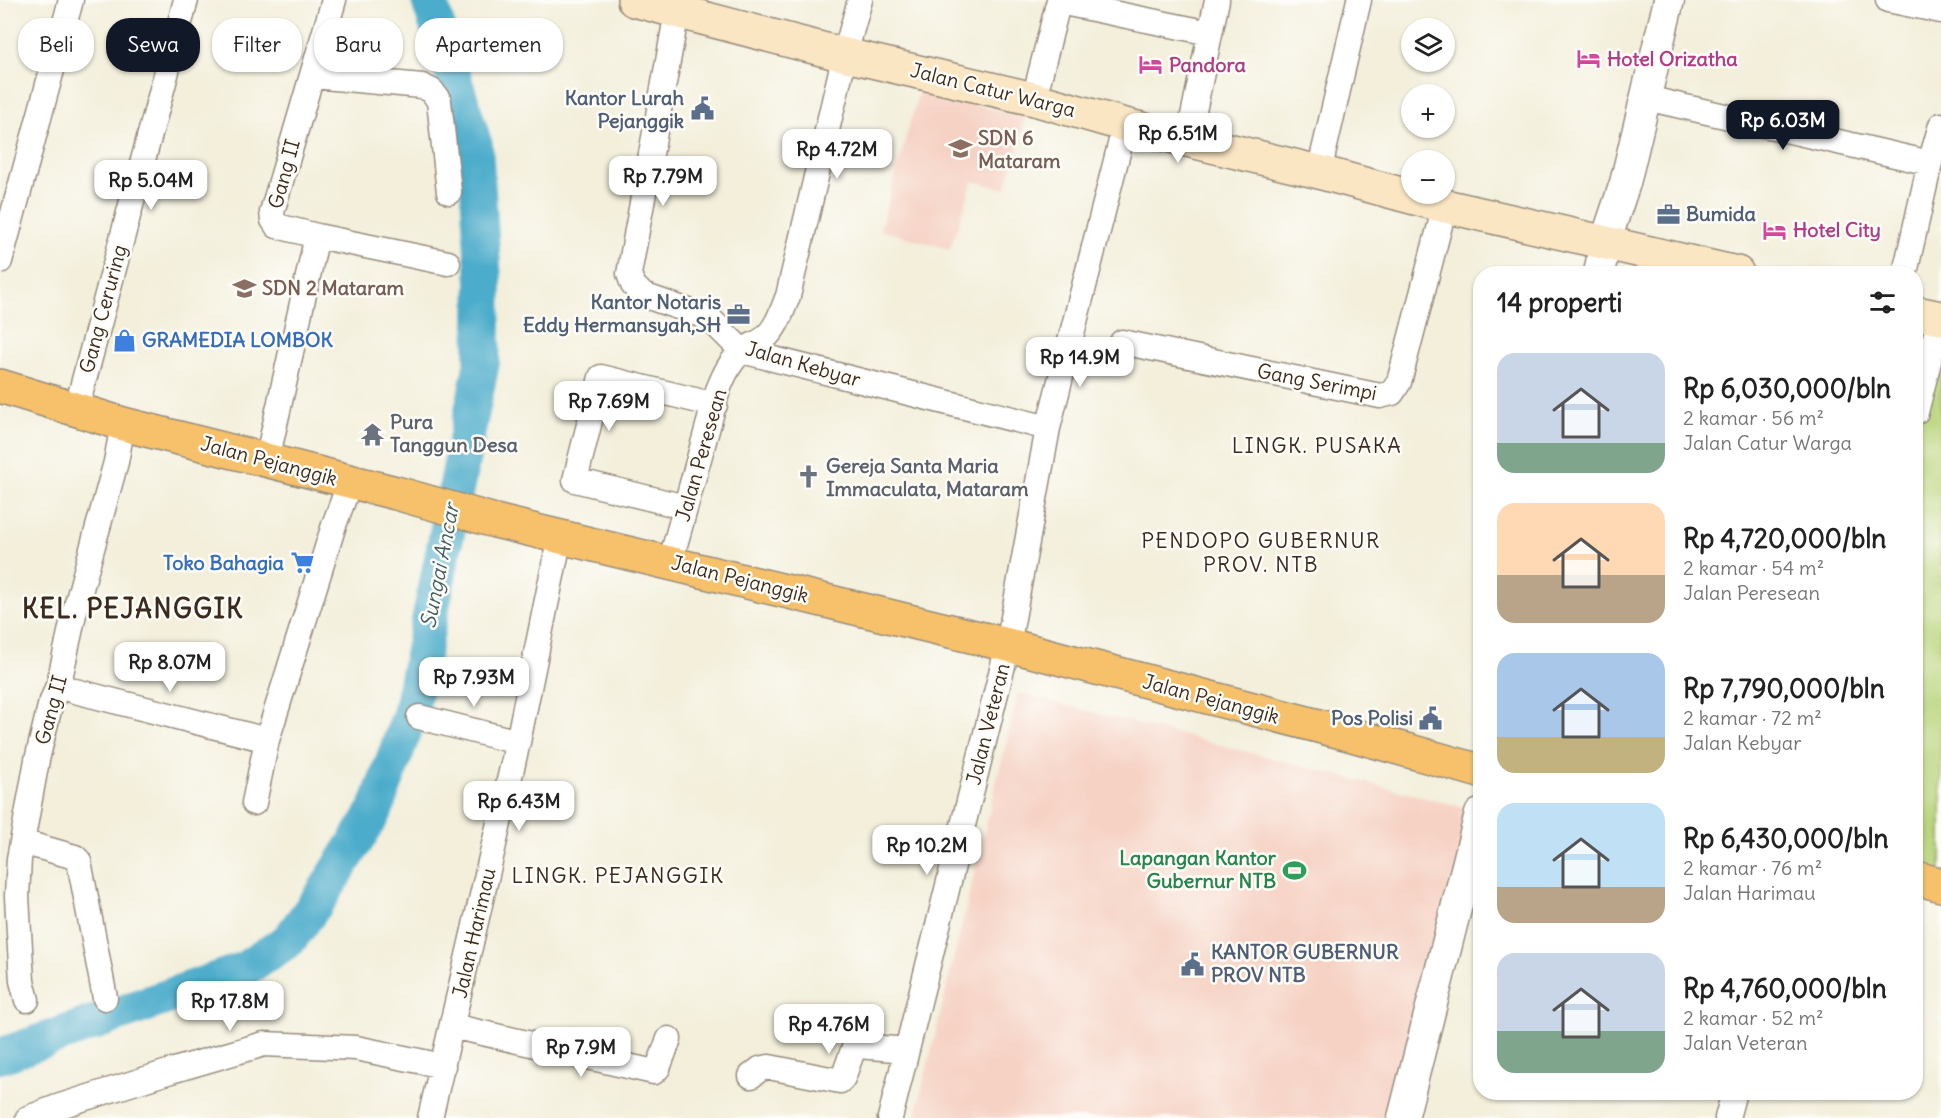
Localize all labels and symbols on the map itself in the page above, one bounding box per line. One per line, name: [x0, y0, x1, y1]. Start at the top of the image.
hotel icon: Hotel Orizatha: [1576, 46, 1602, 72]
place label: Hotel Orizatha: [1607, 46, 1738, 71]
hotel icon: Pandora: [1138, 52, 1164, 78]
place label: Pandora: [1169, 52, 1246, 77]
street label: Jalan Catur Warga: [908, 57, 1078, 122]
place label: Kantor Lurah Pejanggik: [565, 85, 684, 133]
public building icon: Kantor Lurah Pejanggik: [689, 96, 715, 122]
pin: Rp 6.03M: [1721, 100, 1845, 151]
pin: Rp 6.51M: [1116, 113, 1240, 164]
place label: SDN 6 Mataram: [978, 125, 1061, 173]
pin: Rp 4.72M: [775, 129, 899, 180]
street label: Gang II: [262, 136, 305, 211]
school or university icon: SDN 6 Mataram: [947, 136, 973, 162]
pin: Rp 7.79M: [601, 156, 725, 207]
pin: Rp 5.04M: [89, 160, 213, 211]
office icon: Bumida: [1655, 201, 1681, 227]
place label: Bumida: [1686, 201, 1757, 226]
hotel icon: Hotel City: [1762, 217, 1788, 243]
place label: Hotel City: [1793, 217, 1881, 242]
street label: Gang Ceruring: [73, 242, 132, 376]
school or university icon: SDN 2 Mataram: [231, 275, 257, 301]
place label: SDN 2 Mataram: [262, 275, 405, 300]
place label: Kantor Notaris Eddy Hermansyah,SH: [523, 289, 721, 337]
office icon: Kantor Notaris Eddy Hermansyah,SH: [726, 301, 752, 327]
shop icon: GRAMEDIA LOMBOK: [111, 327, 137, 353]
place label: GRAMEDIA LOMBOK: [142, 327, 333, 352]
street label: Jalan Kebyar: [743, 335, 863, 392]
pin: Rp 14.9M: [1018, 337, 1142, 388]
street label: Gang Serimpi: [1255, 358, 1379, 405]
pin: Rp 7.69M: [547, 381, 671, 432]
street label: Jalan Peresean: [670, 386, 731, 524]
place label: Pura Tanggun Desa: [390, 409, 519, 457]
temple icon: Pura Tanggun Desa: [359, 421, 385, 447]
street label: Jalan Pejanggik: [198, 430, 340, 491]
district label: LINGK. PUSAKA: [1232, 432, 1402, 459]
place label: Gereja Santa Maria Immaculata, Mataram: [826, 453, 1029, 501]
church icon: Gereja Santa Maria Immaculata, Mataram: [795, 464, 821, 490]
water label: Sungai Ancar: [414, 499, 465, 630]
district label: PENDOPO GUBERNUR PROV. NTB: [1141, 527, 1381, 578]
street label: Jalan Pejanggik: [669, 549, 811, 608]
place label: Toko Bahagia: [163, 550, 285, 575]
supermarket icon: Toko Bahagia: [289, 550, 315, 576]
district label: KEL. PEJANGGIK: [22, 592, 244, 625]
pin: Rp 8.07M: [108, 642, 232, 693]
pin: Rp 7.93M: [412, 657, 536, 708]
street label: Jalan Veteran: [960, 660, 1015, 787]
street label: Jalan Pejanggik: [1140, 668, 1282, 729]
street label: Gang II: [29, 672, 72, 747]
place label: Pos Polisi: [1331, 705, 1413, 730]
public building icon: Pos Polisi: [1418, 705, 1444, 731]
pin: Rp 6.43M: [457, 781, 581, 832]
pin: Rp 10.2M: [865, 825, 989, 876]
place label: Lapangan Kantor Gubernur NTB: [1119, 845, 1277, 893]
sports icon: Lapangan Kantor Gubernur NTB: [1281, 857, 1307, 883]
district label: LINGK. PEJANGGIK: [512, 862, 724, 889]
street label: Jalan Harimau: [446, 865, 501, 1000]
place label: KANTOR GUBERNUR PROV NTB: [1211, 939, 1399, 987]
public building icon: KANTOR GUBERNUR PROV NTB: [1180, 951, 1206, 977]
pin: Rp 17.8M: [168, 981, 292, 1032]
pin: Rp 4.76M: [767, 1004, 891, 1055]
pin: Rp 7.9M: [526, 1027, 636, 1078]

